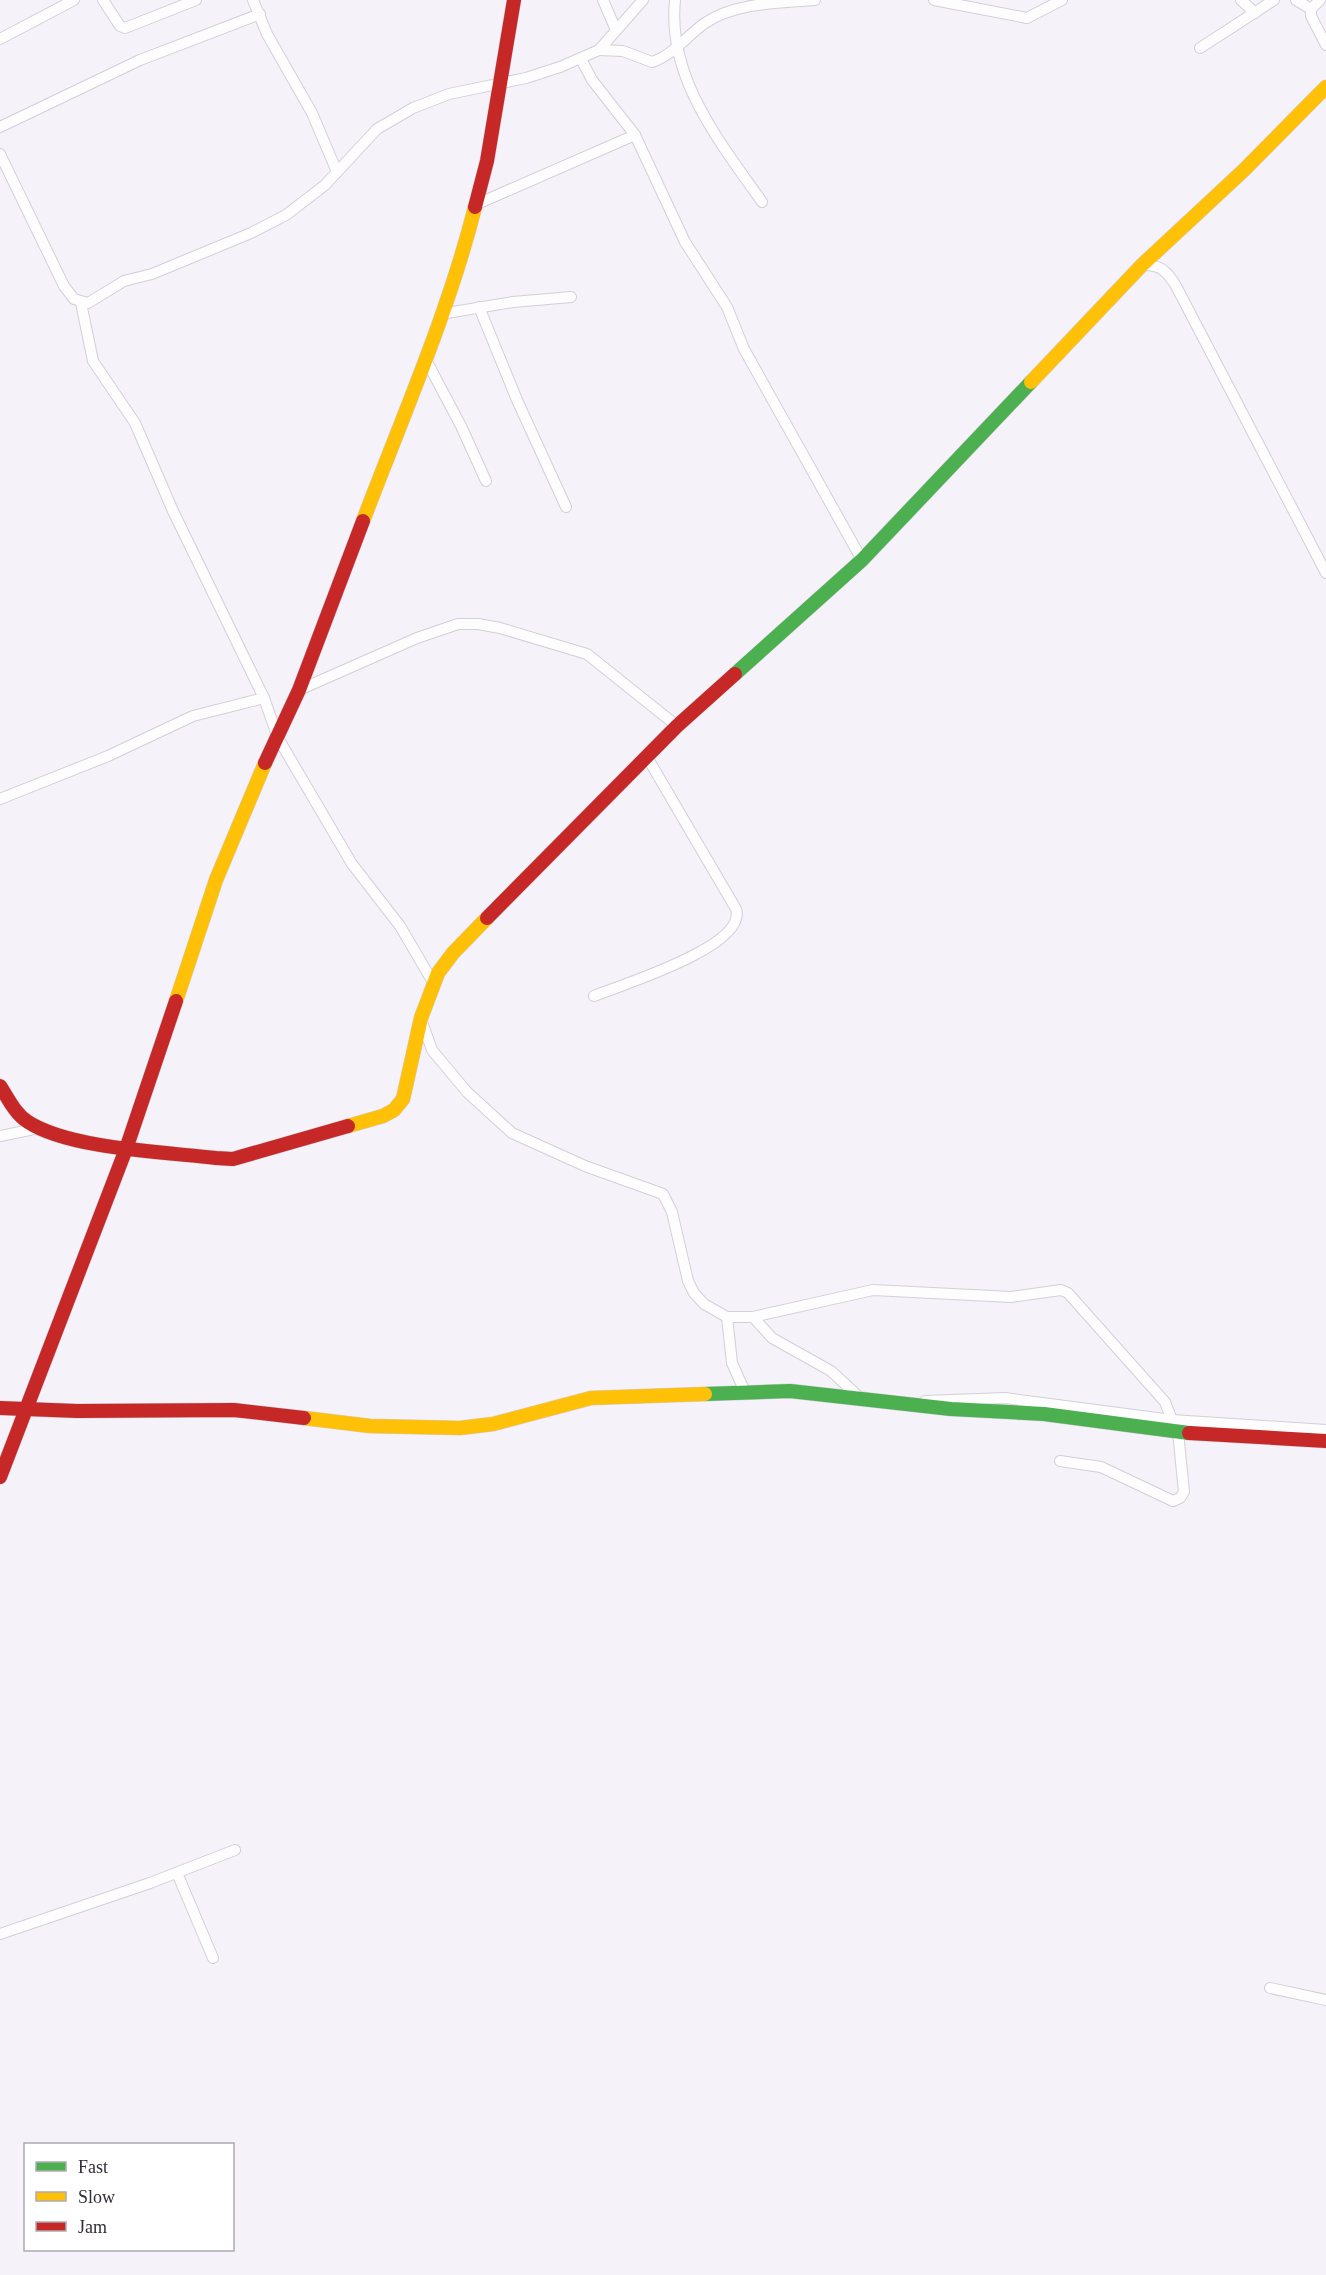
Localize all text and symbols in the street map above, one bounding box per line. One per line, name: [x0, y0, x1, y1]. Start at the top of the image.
legend: [24, 2143, 234, 2251]
text: Fast: [78, 2157, 108, 2177]
text: Slow: [78, 2187, 115, 2207]
text: Jam: [78, 2217, 107, 2237]

